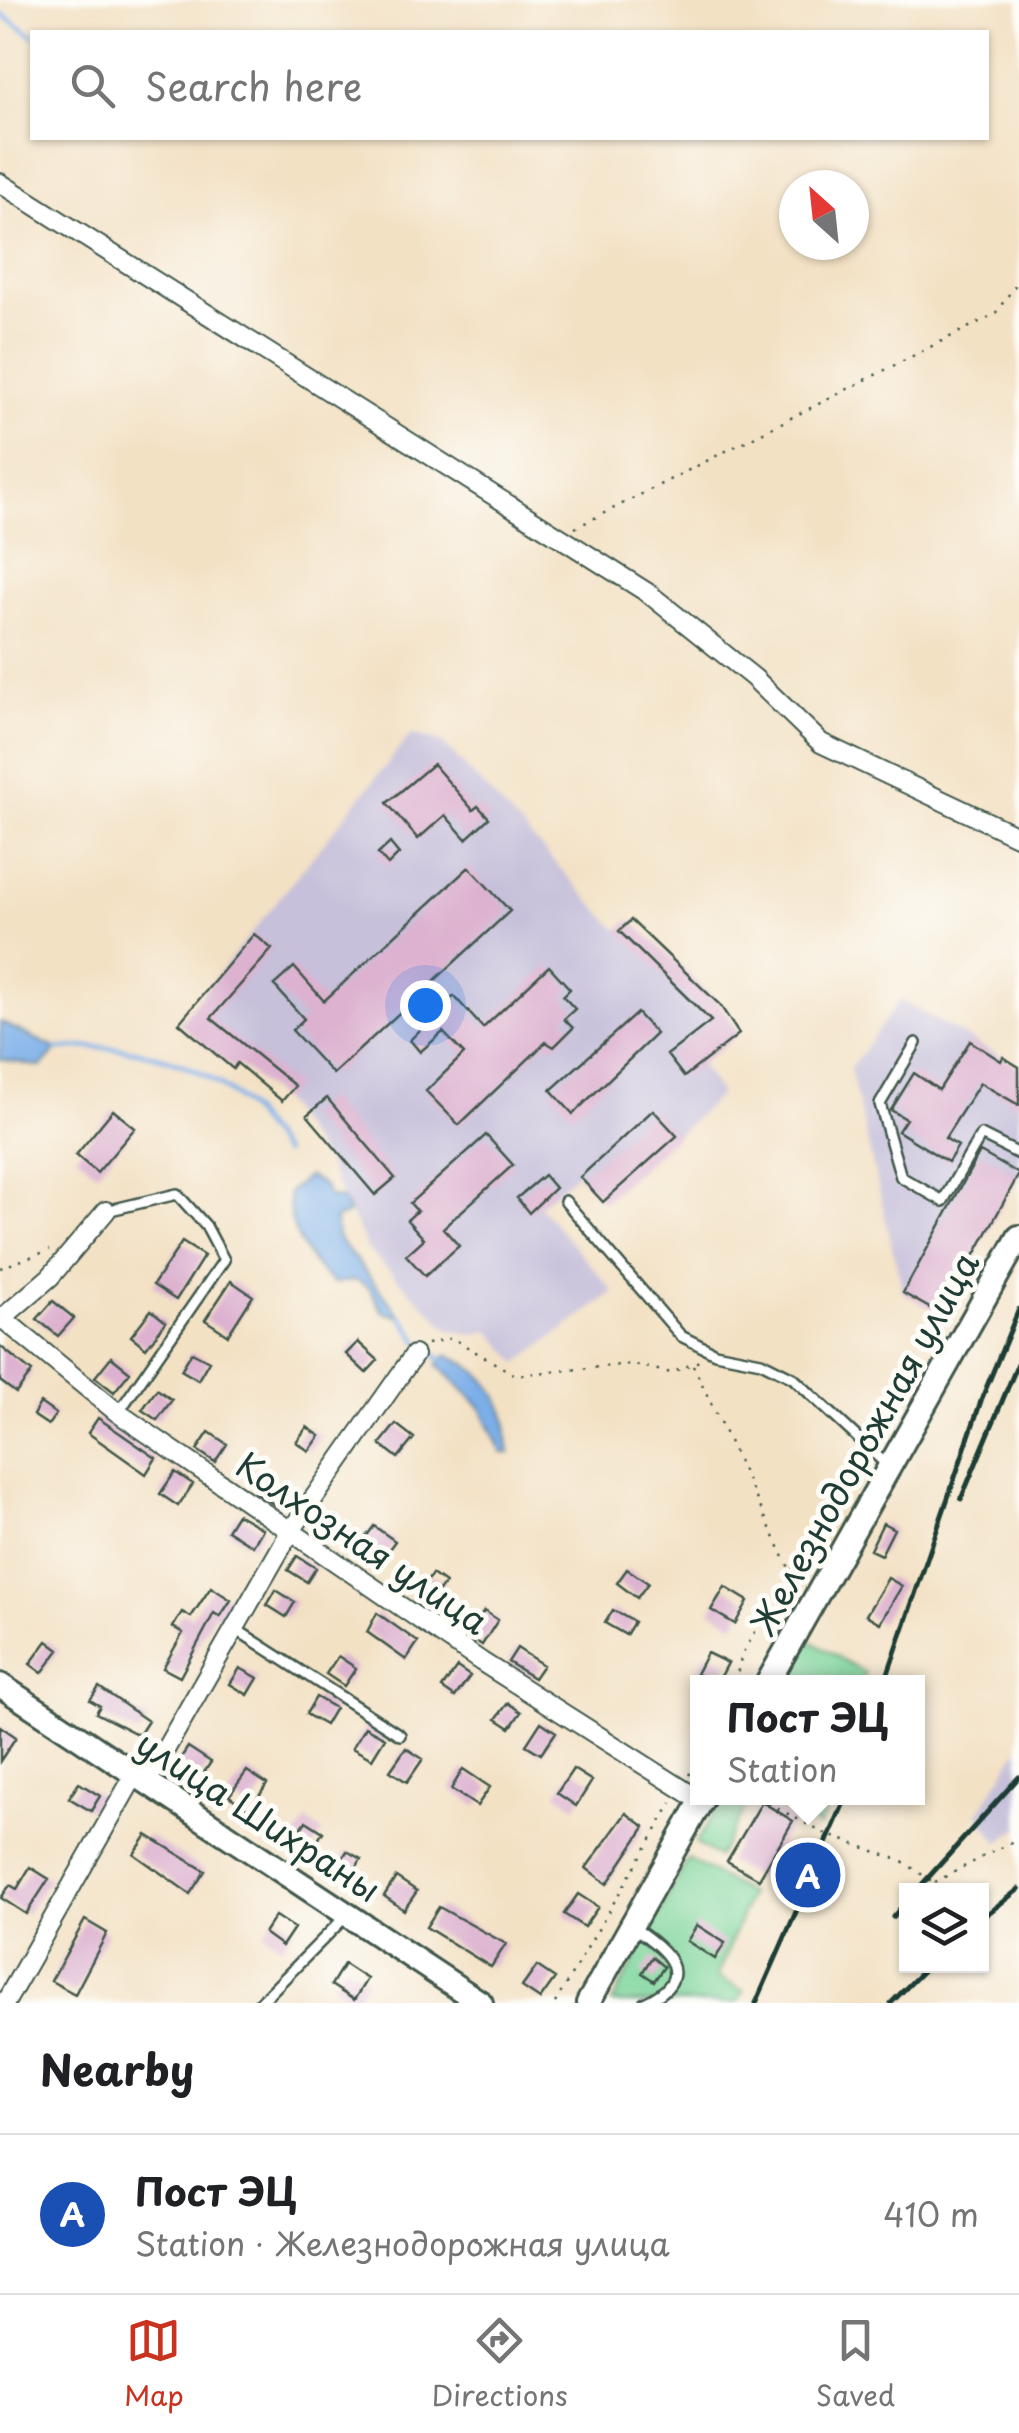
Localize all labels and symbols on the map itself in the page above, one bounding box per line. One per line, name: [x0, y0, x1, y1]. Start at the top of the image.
north arrow: [779, 170, 869, 260]
your location: [400, 980, 451, 1031]
street label: Железнодорожная улица: [735, 1241, 991, 1645]
street label: Колхозная улица: [226, 1438, 500, 1646]
street label: улица Шихраны: [126, 1716, 392, 1914]
pin: A: [776, 1838, 840, 1912]

